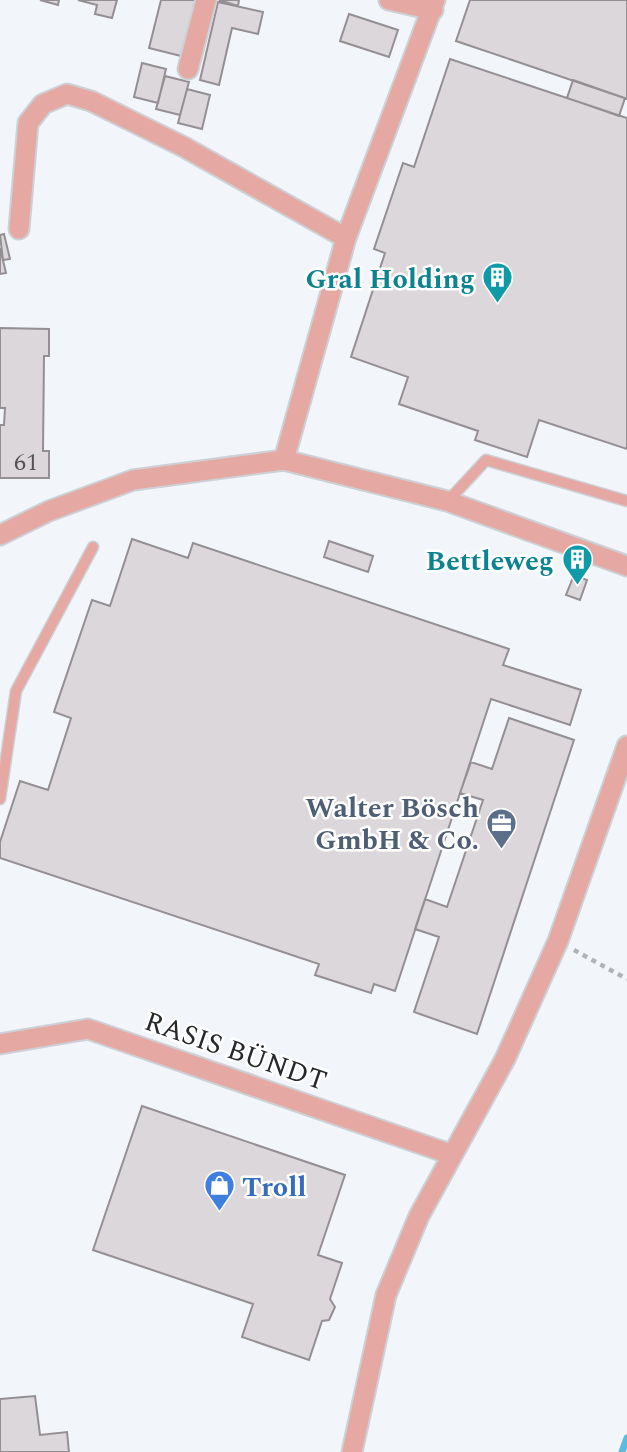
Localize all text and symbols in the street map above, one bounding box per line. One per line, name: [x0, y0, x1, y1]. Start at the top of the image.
place label: Gral Holding: [305, 258, 475, 301]
building icon: Gral Holding: [481, 261, 515, 305]
house number: 61: [14, 445, 38, 481]
place label: Bettleweg: [426, 540, 554, 583]
building icon: Bettleweg: [560, 543, 594, 587]
place label: Walter Bösch GmbH & Co.: [305, 787, 479, 862]
office icon: Walter Bösch GmbH & Co.: [485, 806, 519, 850]
street label: RASIS BÜNDT: [139, 1000, 333, 1103]
place label: Troll: [242, 1166, 306, 1209]
shop icon: Troll: [202, 1169, 236, 1213]

